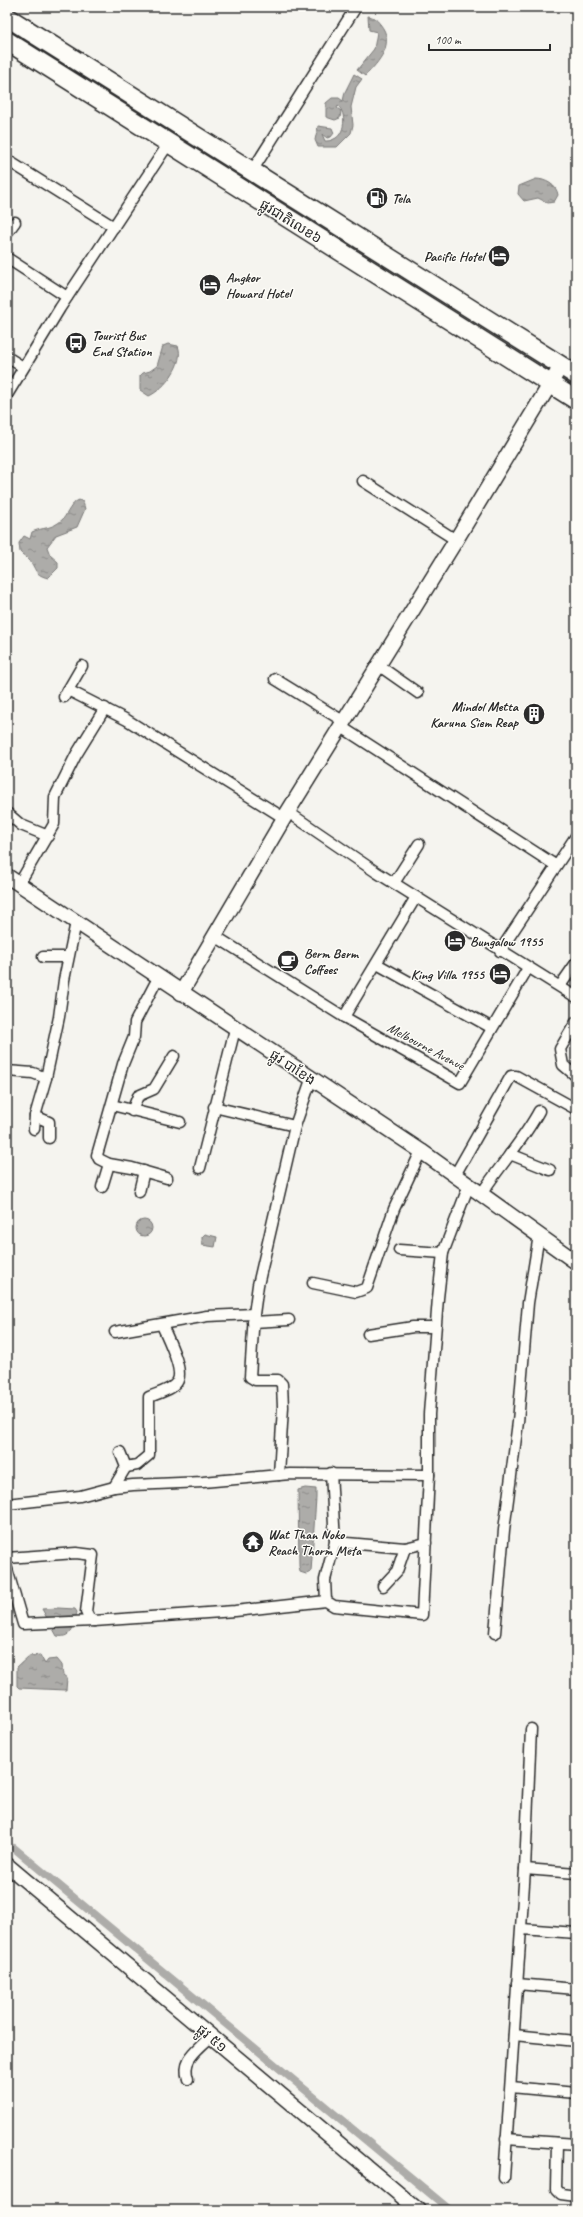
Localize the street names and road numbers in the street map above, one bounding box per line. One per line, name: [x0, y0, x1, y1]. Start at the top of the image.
street label: ផ្លូវជាតិលេខ៦: [255, 196, 325, 250]
street label: Melbourne Avenue: [384, 1019, 468, 1075]
street label: ផ្លូវ បាខែង: [265, 1046, 319, 1091]
street label: ផ្លូវ ៥១: [191, 2021, 230, 2058]

